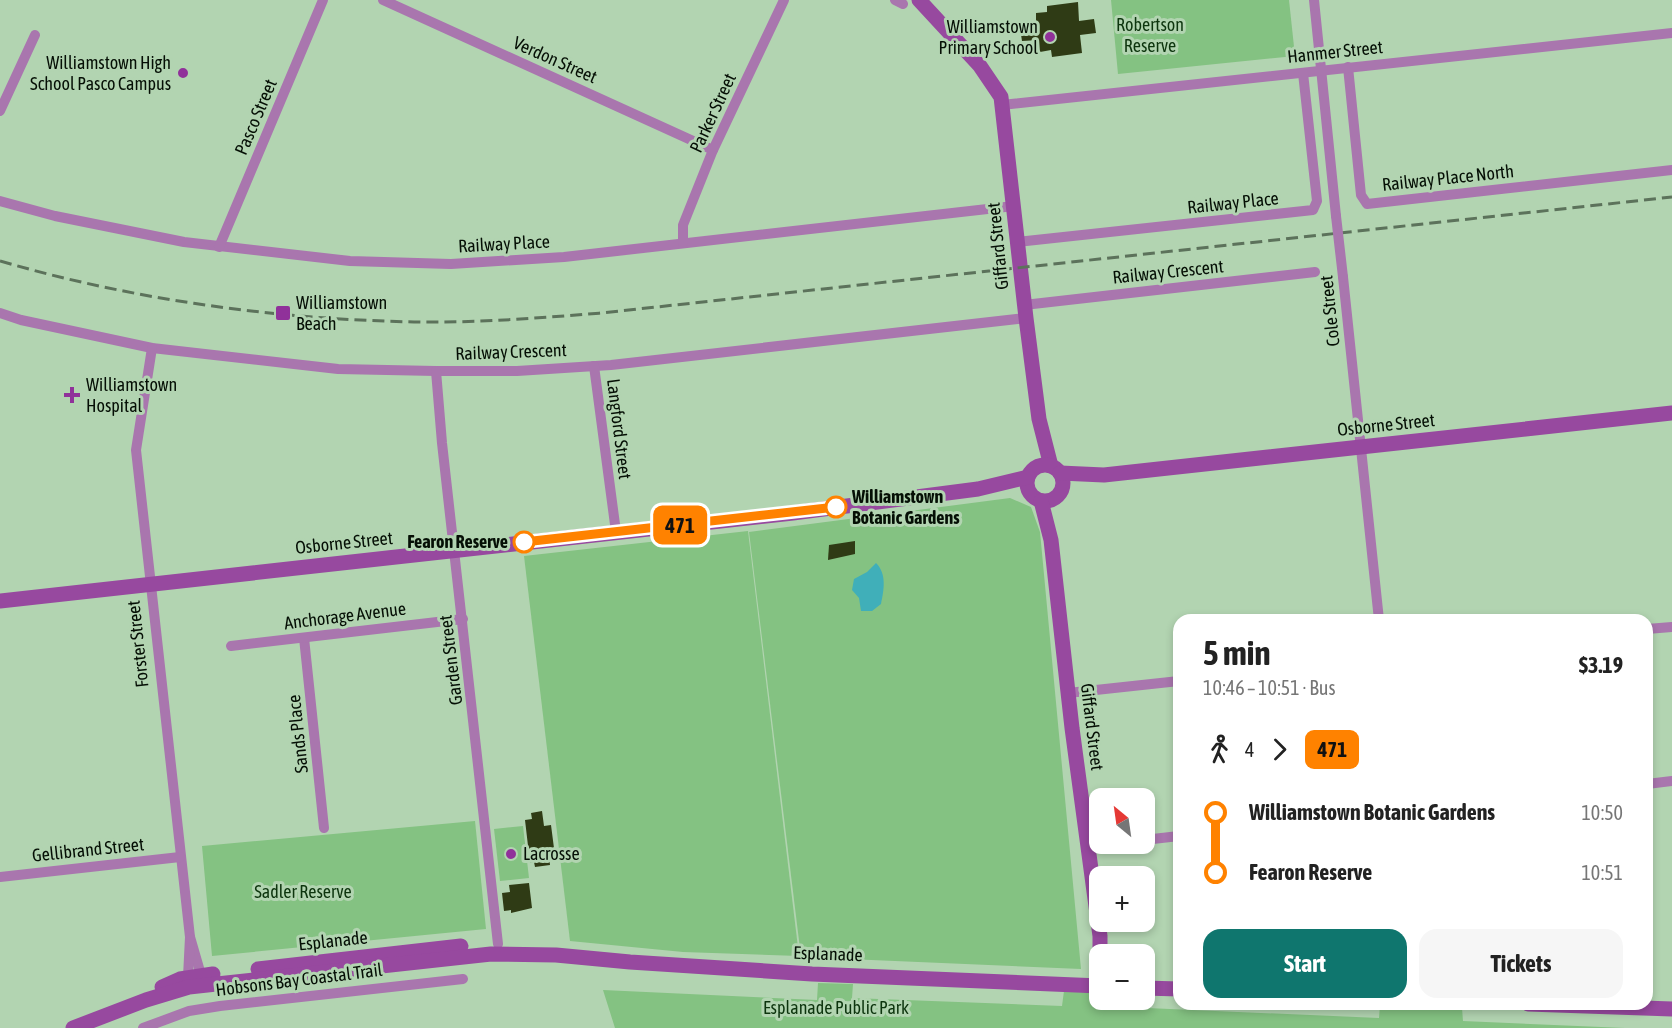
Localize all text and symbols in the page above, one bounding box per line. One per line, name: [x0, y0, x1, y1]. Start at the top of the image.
park label: Robertson Reserve: [1116, 14, 1184, 56]
place label: Williamstown Primary School: [939, 16, 1038, 58]
marker: Williamstown Primary School: [1043, 30, 1057, 44]
street label: Verdon Street: [510, 32, 600, 87]
street label: Hanmer Street: [1286, 36, 1384, 67]
place label: Williamstown High School Pasco Campus: [30, 52, 171, 94]
marker: Williamstown High School Pasco Campus: [176, 66, 190, 80]
street label: Parker Street: [685, 70, 740, 156]
street label: Pasco Street: [230, 76, 281, 158]
street label: Railway Place North: [1381, 160, 1515, 195]
street label: Railway Place: [1186, 187, 1280, 218]
street label: Giffard Street: [982, 201, 1013, 291]
street label: Railway Place: [458, 231, 550, 256]
street label: Railway Crescent: [1111, 255, 1225, 288]
street label: Cole Street: [1315, 275, 1344, 348]
place label: Williamstown Beach: [296, 292, 387, 334]
marker: Williamstown Beach: [274, 304, 292, 322]
street label: Railway Crescent: [455, 339, 567, 364]
place label: Williamstown Hospital: [86, 374, 177, 416]
street label: Langford Street: [603, 378, 636, 480]
marker: Williamstown Hospital: [63, 386, 81, 404]
street label: Osborne Street: [1336, 409, 1436, 440]
place label: Williamstown Botanic Gardens: [851, 486, 960, 528]
marker: Williamstown Botanic Gardens: [825, 496, 847, 518]
line badge: 471: [646, 506, 714, 544]
text: 471: [665, 513, 695, 537]
street label: Osborne Street: [294, 527, 394, 558]
place label: Fearon Reserve: [407, 531, 508, 552]
marker: Fearon Reserve: [513, 531, 535, 553]
street label: Anchorage Avenue: [283, 598, 407, 633]
street label: Forster Street: [122, 599, 153, 689]
street label: Garden Street: [435, 614, 466, 706]
text: 5 min: [1203, 634, 1270, 672]
text: $3.19: [1579, 652, 1623, 678]
text: 10:46 – 10:51 · Bus: [1203, 676, 1336, 699]
street label: Giffard Street: [1077, 682, 1108, 772]
street label: Sands Place: [283, 694, 312, 774]
icon: walk: [1203, 733, 1236, 766]
icon: forward: [1263, 733, 1296, 766]
text: 471: [1317, 737, 1347, 761]
text: 4: [1245, 738, 1254, 761]
north arrow: [1089, 788, 1155, 854]
map controls: [1089, 788, 1155, 1010]
text: Williamstown Botanic Gardens: [1249, 799, 1495, 825]
text: 10:50: [1581, 801, 1623, 824]
street label: Gellibrand Street: [31, 833, 145, 866]
place label: Lacrosse: [523, 843, 580, 864]
marker: Lacrosse: [504, 847, 518, 861]
text: Fearon Reserve: [1249, 859, 1372, 885]
text: 10:51: [1581, 861, 1623, 884]
button: +: [1089, 866, 1155, 932]
park label: Sadler Reserve: [254, 881, 352, 902]
street label: Esplanade: [297, 926, 369, 955]
button: Start: [1203, 929, 1407, 998]
button: Tickets: [1419, 929, 1623, 998]
street label: Esplanade: [793, 942, 863, 965]
button: −: [1089, 944, 1155, 1010]
street label: Hobsons Bay Coastal Trail: [214, 959, 384, 1000]
park label: Esplanade Public Park: [763, 997, 909, 1018]

